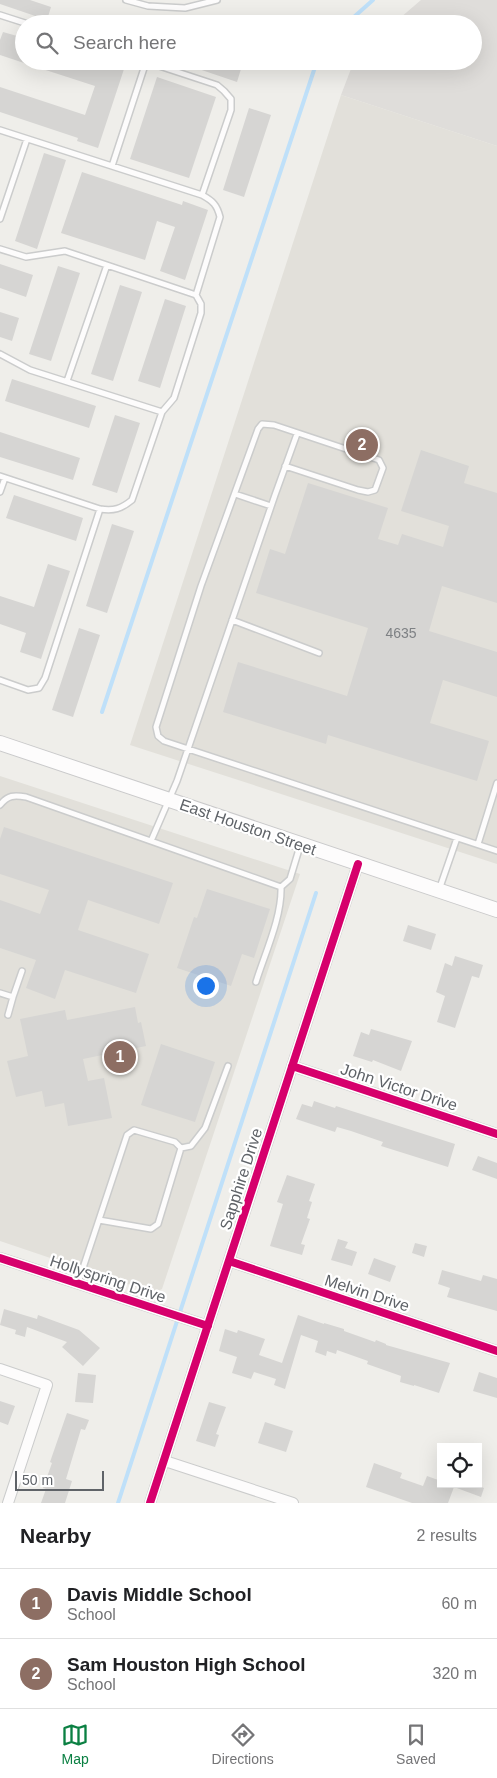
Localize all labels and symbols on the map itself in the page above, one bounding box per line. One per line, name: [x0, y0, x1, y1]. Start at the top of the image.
pin: 2: [346, 426, 378, 464]
house number: 4635: [385, 625, 417, 641]
street label: East Houston Street: [178, 796, 319, 859]
your location: [193, 973, 219, 999]
pin: 1: [104, 1038, 136, 1076]
street label: John Victor Drive: [339, 1060, 460, 1114]
street label: Sapphire Drive: [217, 1126, 265, 1232]
street label: Hollyspring Drive: [48, 1252, 168, 1306]
street label: Melvin Drive: [323, 1271, 412, 1315]
scale bar: [15, 1468, 104, 1491]

